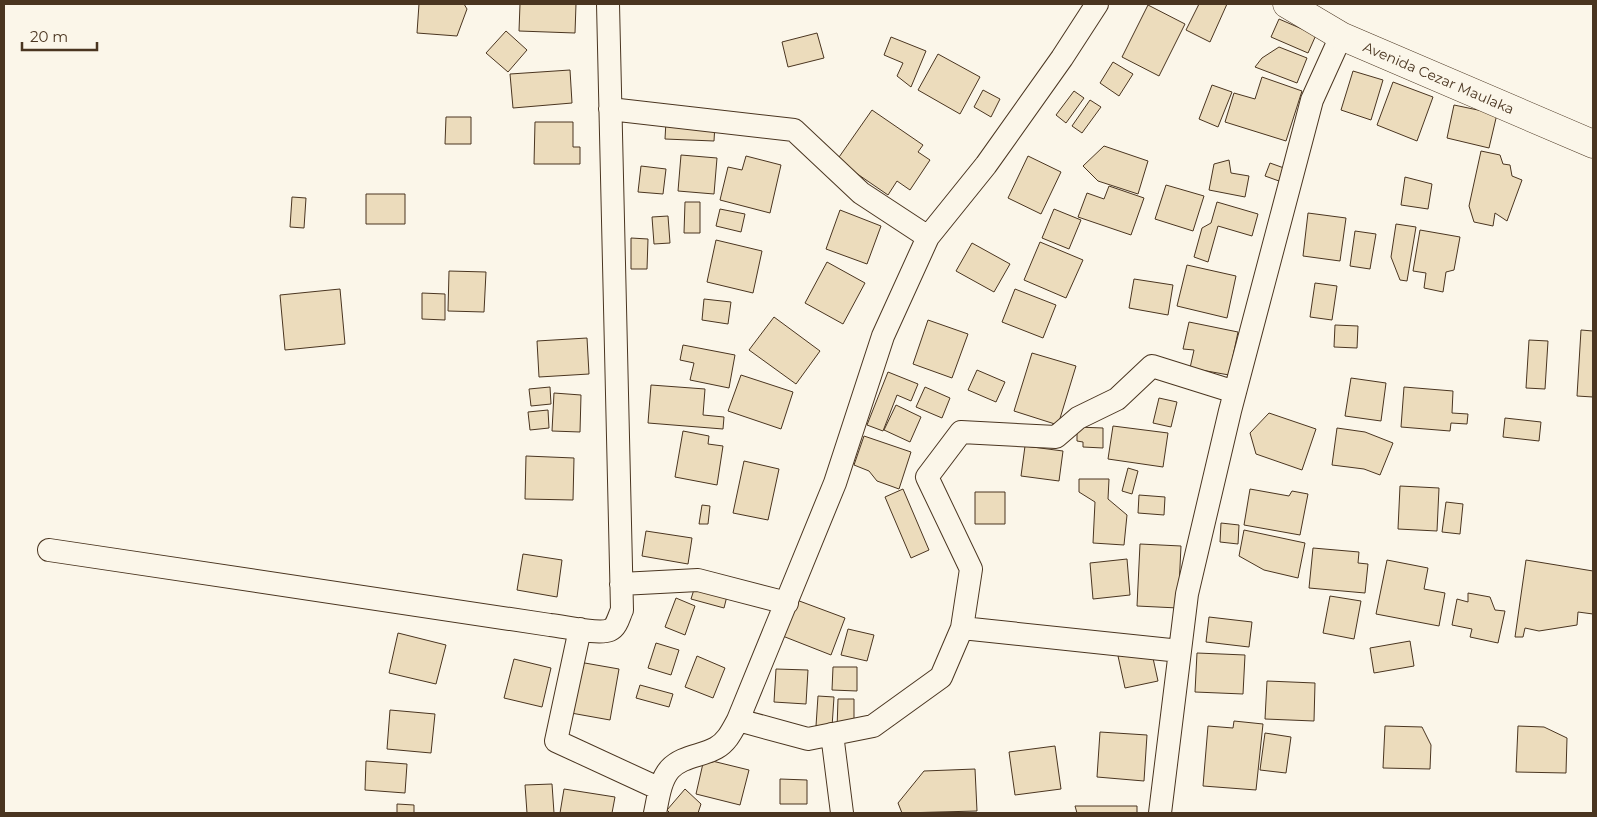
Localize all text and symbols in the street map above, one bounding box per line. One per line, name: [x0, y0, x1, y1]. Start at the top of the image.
scale bar: [22, 20, 98, 52]
text: 20 m: [30, 27, 68, 46]
street label: Avenida Cezar Maulaka: [1360, 38, 1517, 118]

